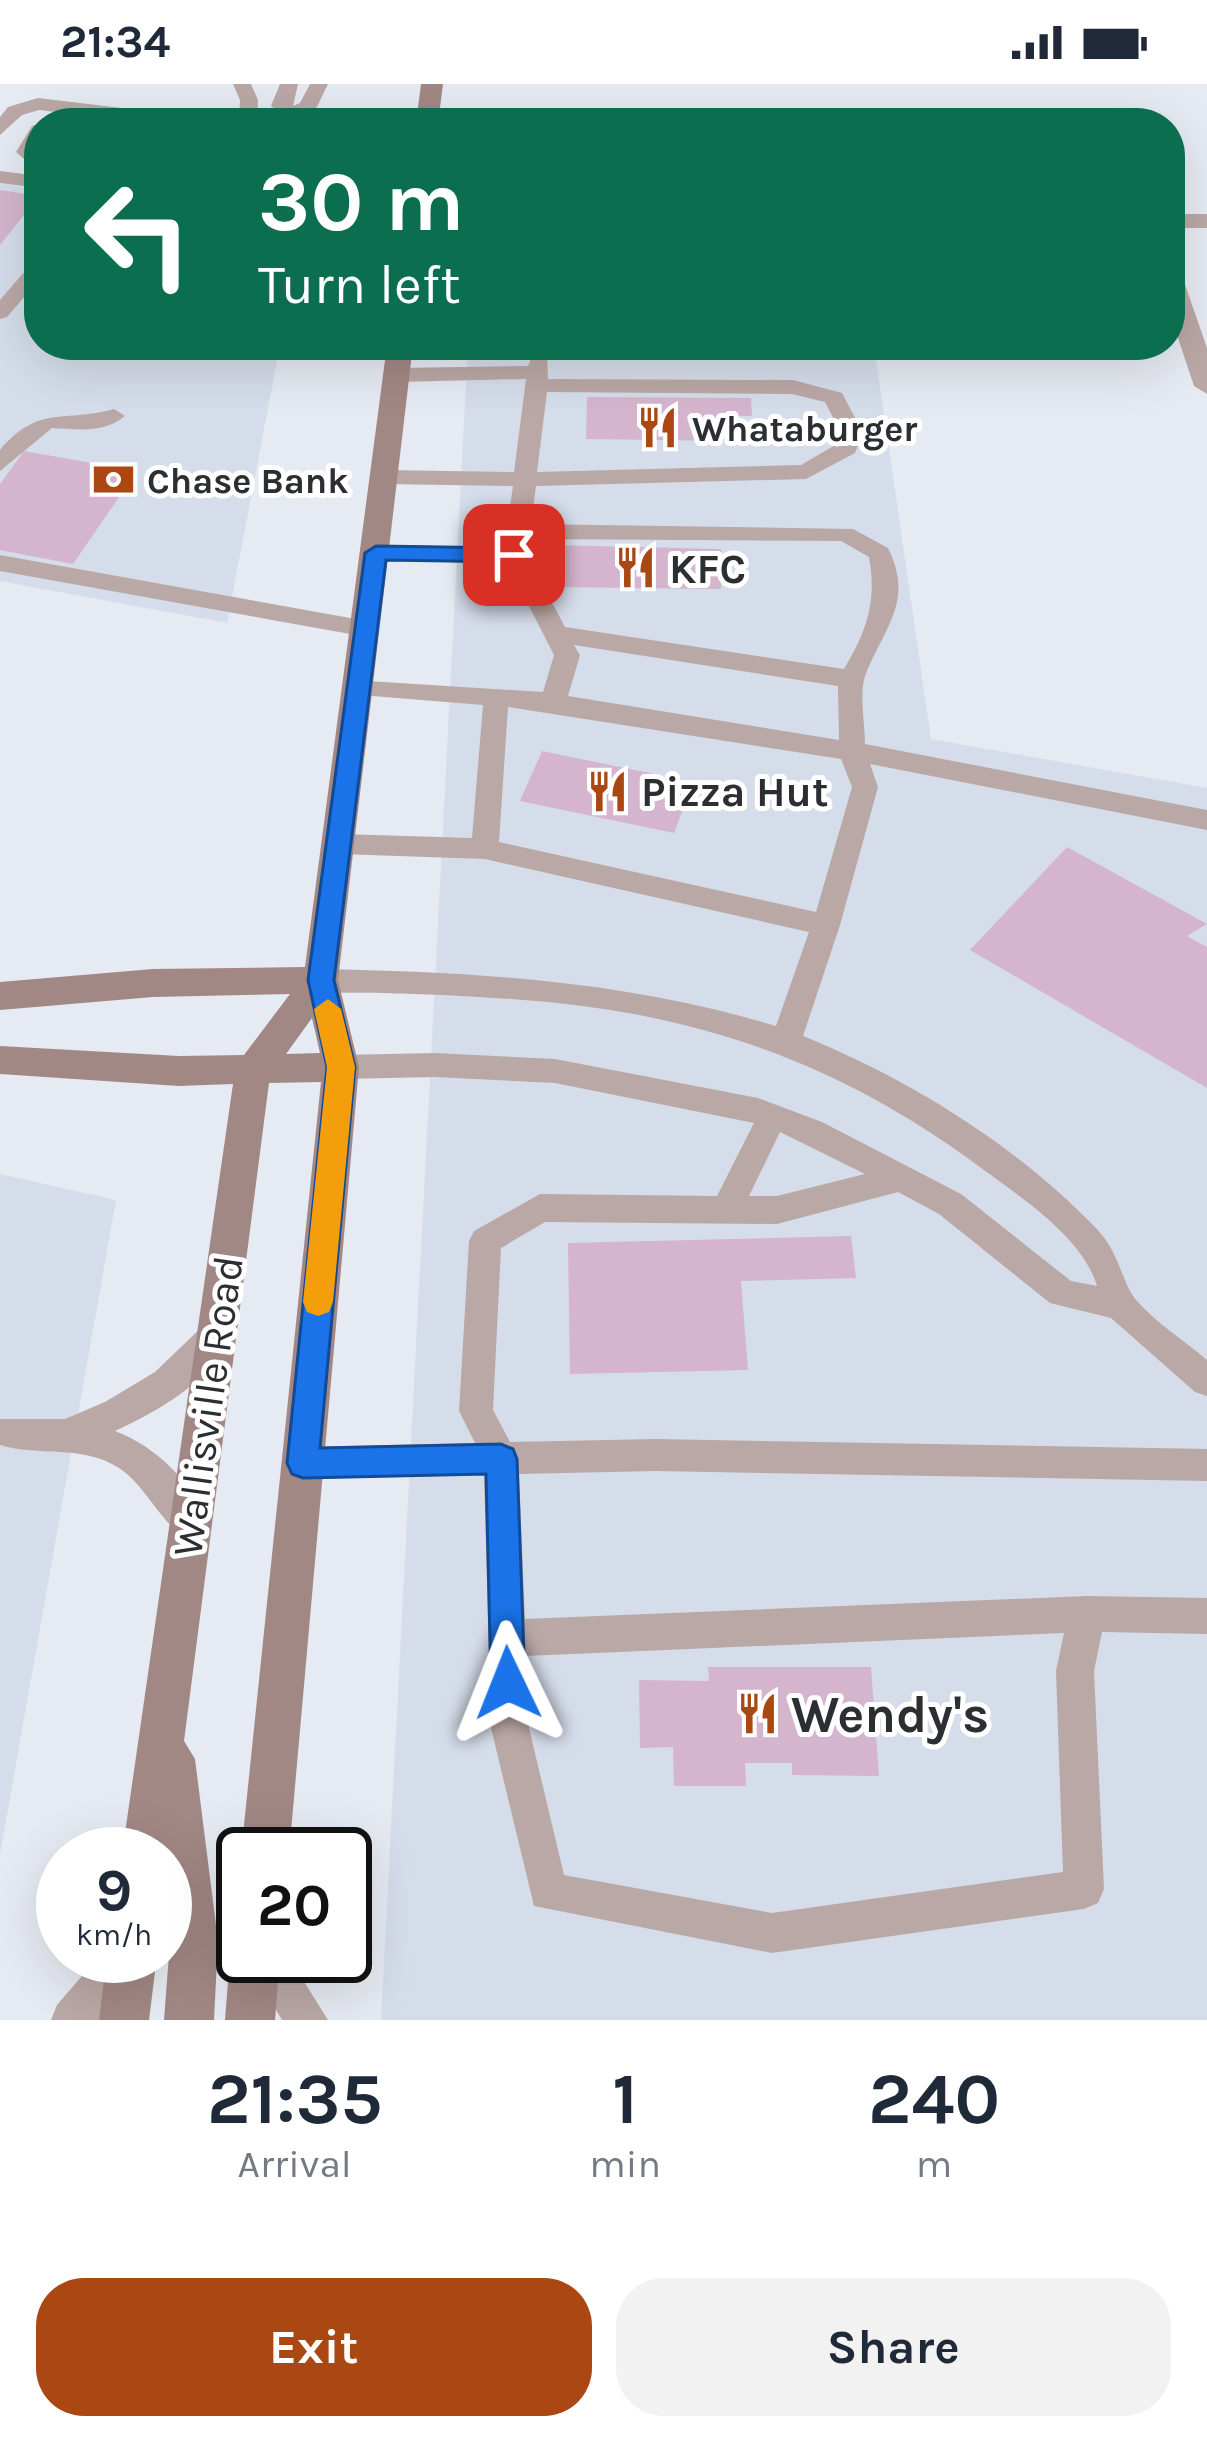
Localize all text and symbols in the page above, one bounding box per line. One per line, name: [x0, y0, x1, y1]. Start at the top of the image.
text: 21:34: [60, 16, 170, 68]
text: 30 m: [258, 153, 464, 251]
icon: left: [60, 156, 216, 312]
text: Turn left: [258, 253, 461, 317]
restaurant icon: Whataburger: [635, 405, 681, 451]
place label: Whataburger: [692, 408, 918, 451]
bank icon: Chase Bank: [90, 457, 136, 503]
place label: Chase Bank: [147, 460, 349, 502]
pin: [463, 504, 565, 606]
icon: arrive: [481, 522, 547, 588]
place label: KFC: [669, 544, 746, 594]
restaurant icon: KFC: [612, 545, 658, 591]
place label: Pizza Hut: [641, 767, 828, 817]
restaurant icon: Pizza Hut: [584, 768, 630, 814]
street label: Wallisville Road: [162, 1253, 254, 1560]
position arrow: [445, 1620, 571, 1746]
place label: Wendy's: [791, 1685, 989, 1745]
restaurant icon: Wendy's: [734, 1691, 780, 1737]
speed limit sign: 20: [216, 1827, 372, 1983]
text: 9: [96, 1855, 132, 1925]
text: km/h: [76, 1917, 152, 1953]
text: 21:35: [207, 2057, 382, 2141]
text: 1: [612, 2057, 638, 2141]
text: 240: [868, 2057, 1000, 2141]
text: Arrival: [238, 2141, 352, 2187]
text: min: [589, 2141, 661, 2187]
text: m: [916, 2141, 952, 2187]
button: Exit: [36, 2278, 592, 2416]
button: Share: [616, 2278, 1171, 2416]

